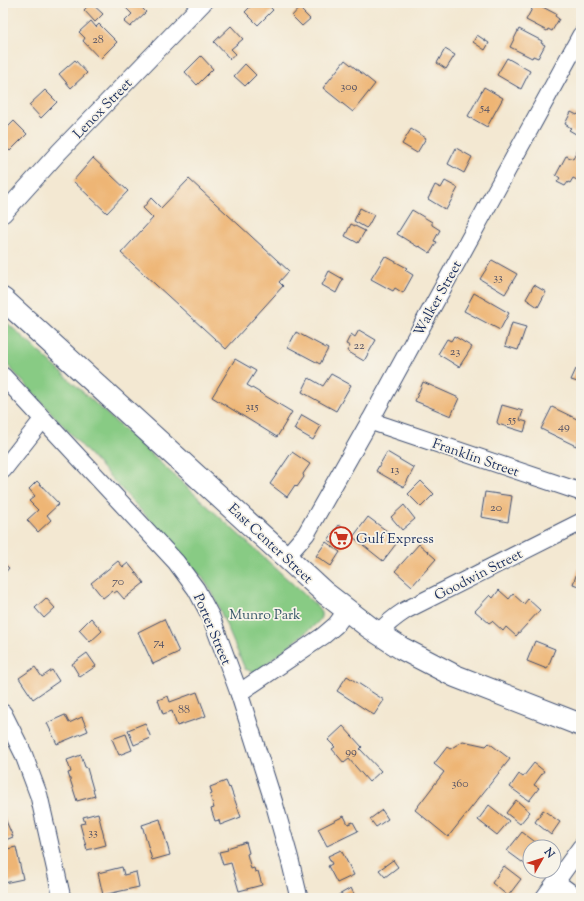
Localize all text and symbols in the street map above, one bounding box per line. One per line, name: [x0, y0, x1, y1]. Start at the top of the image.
house number: 28: [92, 31, 104, 49]
street label: Lenox Street: [69, 74, 138, 144]
house number: 309: [341, 78, 358, 96]
house number: 54: [479, 99, 490, 117]
street label: Walker Street: [410, 257, 468, 340]
house number: 33: [493, 269, 503, 287]
house number: 22: [353, 337, 365, 355]
house number: 23: [450, 343, 460, 361]
house number: 315: [245, 398, 259, 416]
house number: 55: [507, 411, 516, 429]
house number: 49: [558, 418, 570, 436]
street label: Franklin Street: [429, 435, 522, 483]
house number: 13: [391, 461, 400, 479]
house number: 20: [490, 499, 502, 517]
street label: East Center Street: [223, 500, 317, 589]
supermarket icon: Gulf Express: [328, 525, 354, 551]
place label: Gulf Express: [356, 530, 434, 550]
street label: Goodwin Street: [431, 545, 527, 607]
house number: 70: [112, 573, 124, 591]
street label: Porter Street: [187, 591, 235, 669]
park label: Munro Park: [229, 606, 301, 626]
house number: 74: [153, 634, 165, 652]
house number: 88: [178, 701, 190, 719]
house number: 99: [345, 743, 357, 761]
house number: 360: [451, 775, 469, 793]
house number: 33: [88, 824, 98, 842]
north arrow: [522, 839, 562, 879]
text: N: [539, 844, 558, 862]

